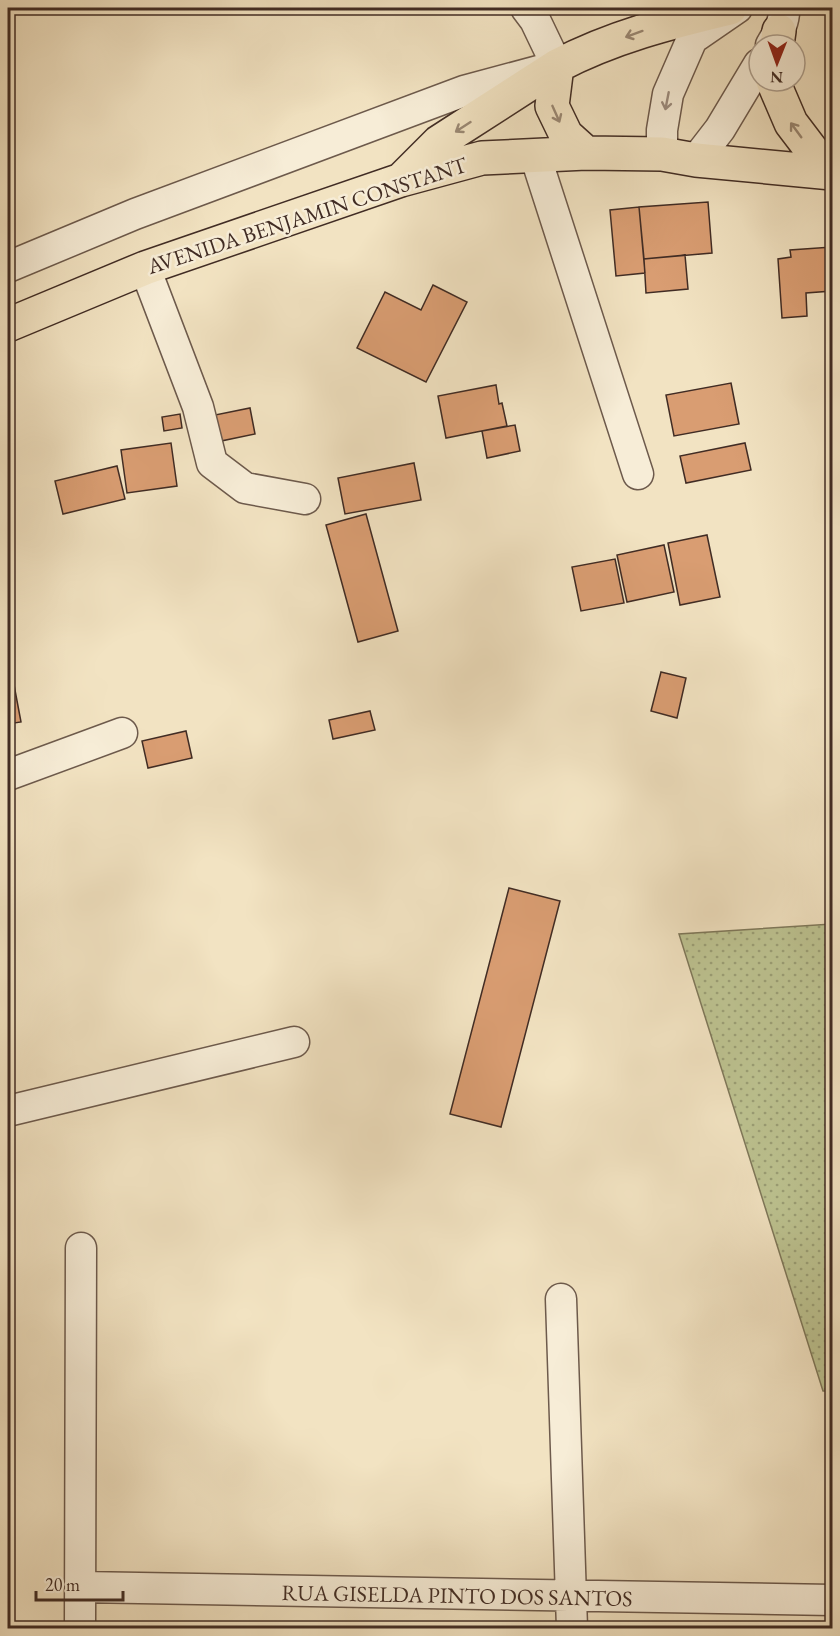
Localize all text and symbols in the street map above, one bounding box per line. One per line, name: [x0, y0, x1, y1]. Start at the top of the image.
one-way arrow: [625, 29, 643, 40]
north arrow: [747, 33, 807, 93]
text: N: [770, 67, 783, 88]
one-way arrow: [661, 91, 672, 110]
one-way arrow: [551, 105, 563, 123]
one-way arrow: [455, 121, 472, 133]
one-way arrow: [790, 122, 803, 138]
street label: AVENIDA BENJAMIN CONSTANT: [143, 150, 471, 281]
scale bar: [36, 1564, 123, 1602]
text: 20 m: [45, 1573, 80, 1596]
street label: RUA GISELDA PINTO DOS SANTOS: [281, 1578, 633, 1613]

